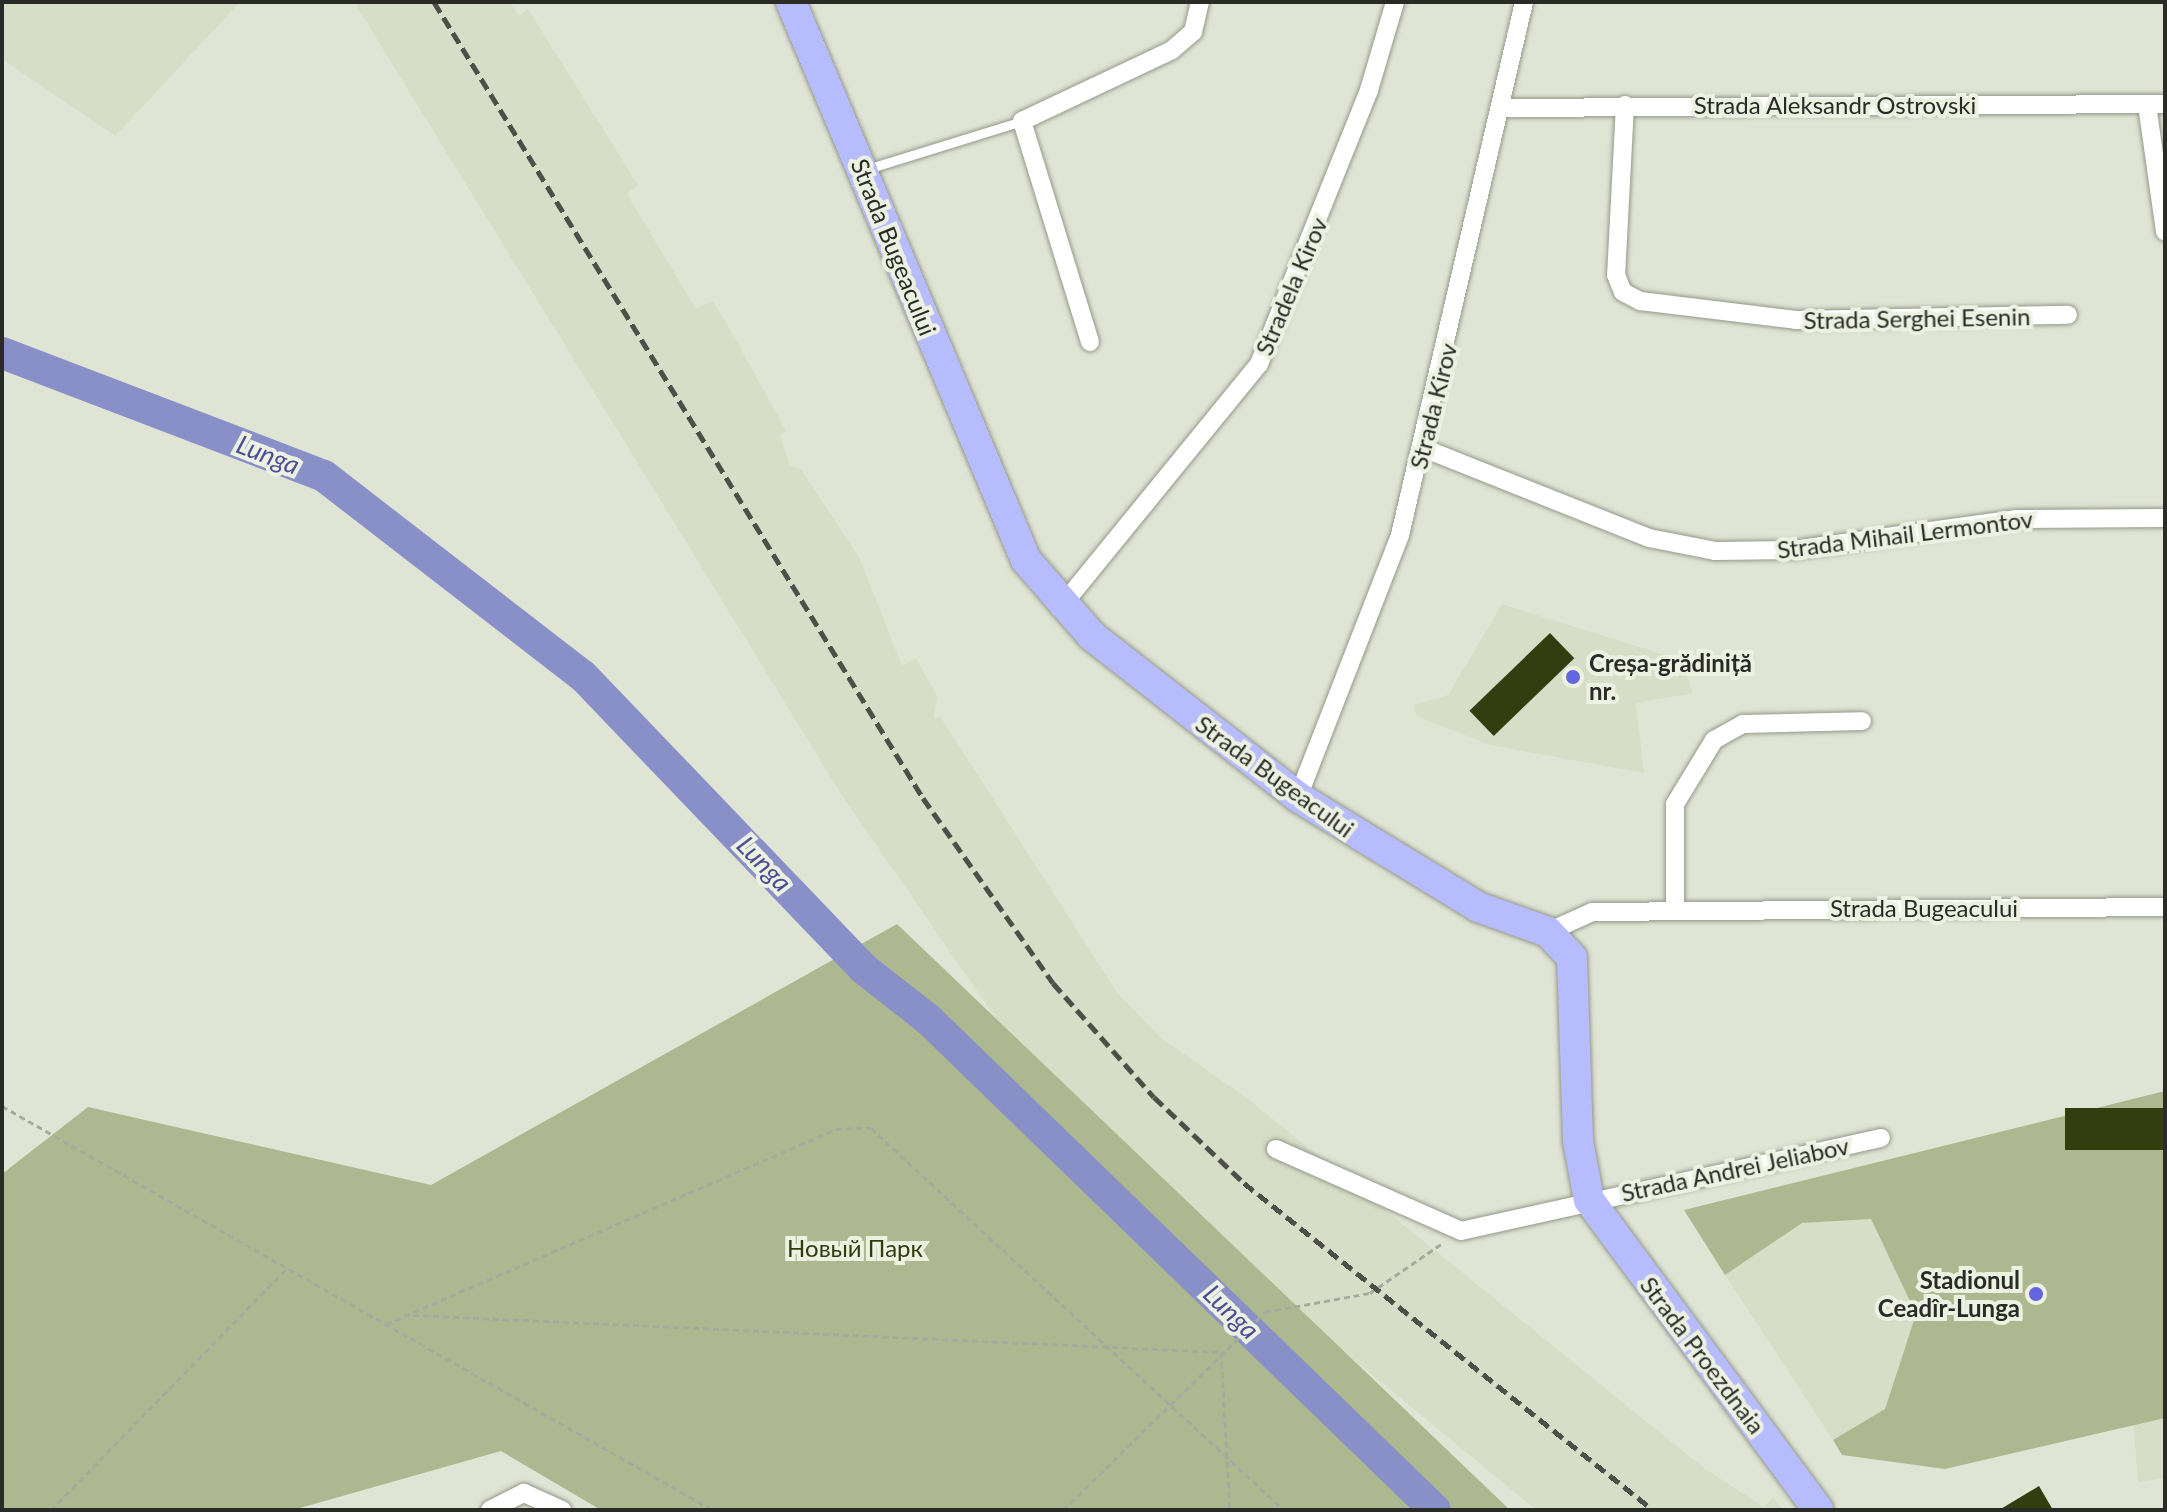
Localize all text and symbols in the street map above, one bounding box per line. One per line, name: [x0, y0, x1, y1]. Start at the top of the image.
street label: Strada Aleksandr Ostrovski: [1693, 91, 1977, 119]
street label: Strada Bugeacului: [845, 154, 943, 340]
street label: Stradela Kirov: [1249, 213, 1333, 359]
street label: Strada Serghei Esenin: [1803, 302, 2031, 334]
street label: Strada Kirov: [1403, 340, 1463, 472]
water label: Lunga: [232, 429, 304, 481]
street label: Strada Mihail Lermontov: [1775, 504, 2035, 564]
place label: Creșa-grădiniță nr.: [1589, 649, 1752, 705]
marker: Creșa-grădiniță nr.: [1564, 668, 1582, 686]
street label: Strada Bugeacului: [1190, 709, 1360, 843]
water label: Lunga: [730, 830, 798, 898]
street label: Strada Bugeacului: [1830, 894, 2018, 922]
street label: Strada Andrei Jeliabov: [1618, 1131, 1852, 1207]
park label: Новый Парк: [787, 1234, 923, 1262]
place label: Stadionul Ceadîr-Lunga: [1878, 1266, 2020, 1322]
street label: Strada Proezdnaia: [1635, 1271, 1771, 1439]
water label: Lunga: [1197, 1278, 1265, 1346]
marker: Stadionul Ceadîr-Lunga: [2027, 1285, 2045, 1303]

